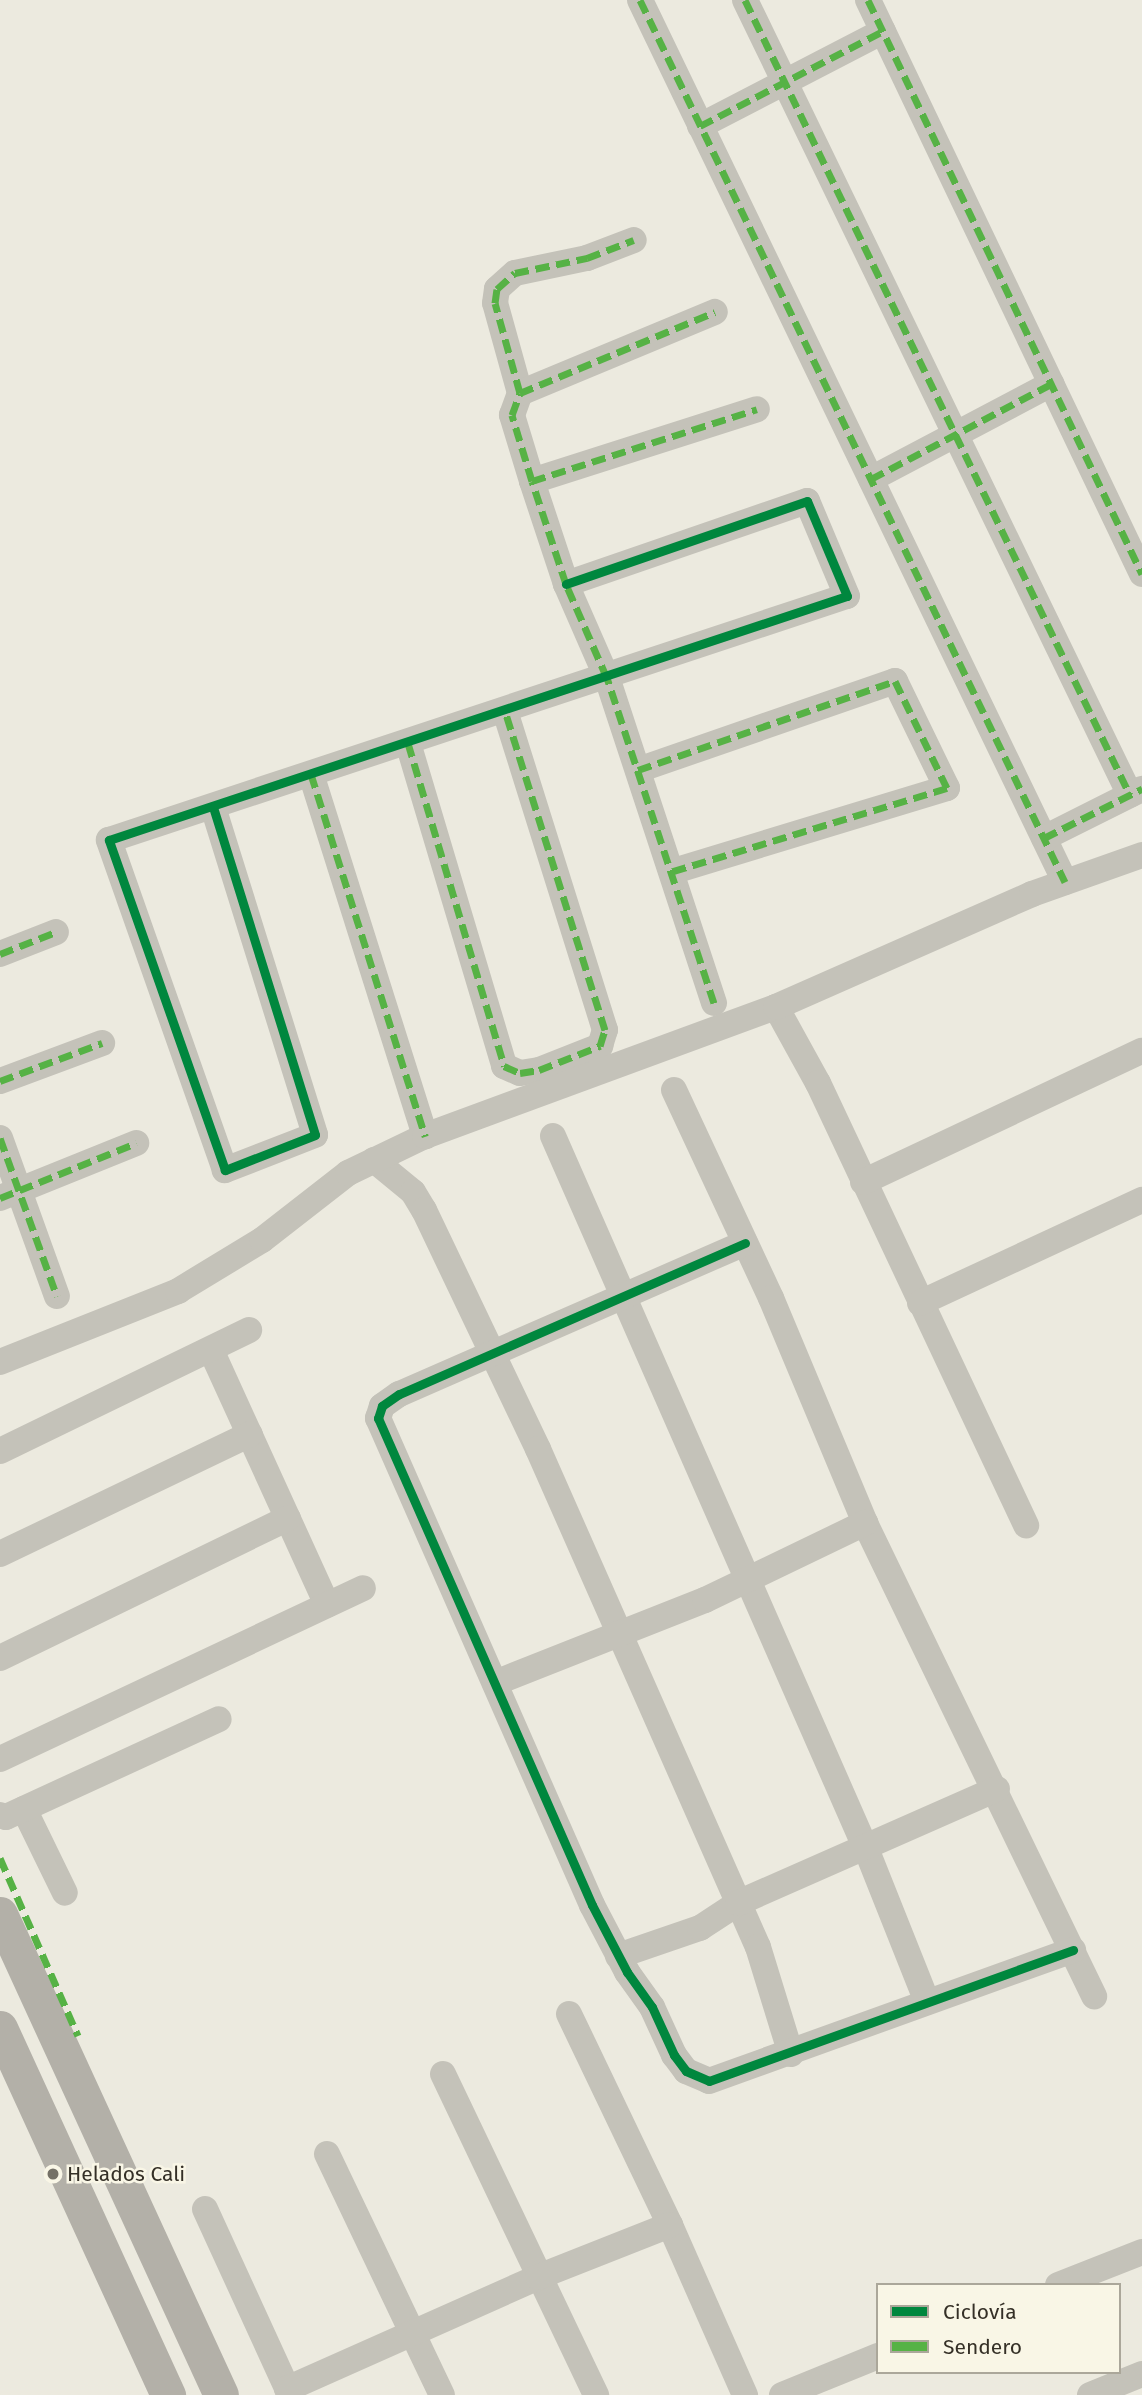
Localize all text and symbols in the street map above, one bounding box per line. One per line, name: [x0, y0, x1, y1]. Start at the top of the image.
place label: Helados Cali: [67, 2161, 185, 2187]
marker: Helados Cali: [45, 2166, 61, 2182]
legend: [876, 2283, 1121, 2374]
text: Ciclovía: [943, 2299, 1017, 2325]
text: Sendero: [943, 2334, 1022, 2360]

